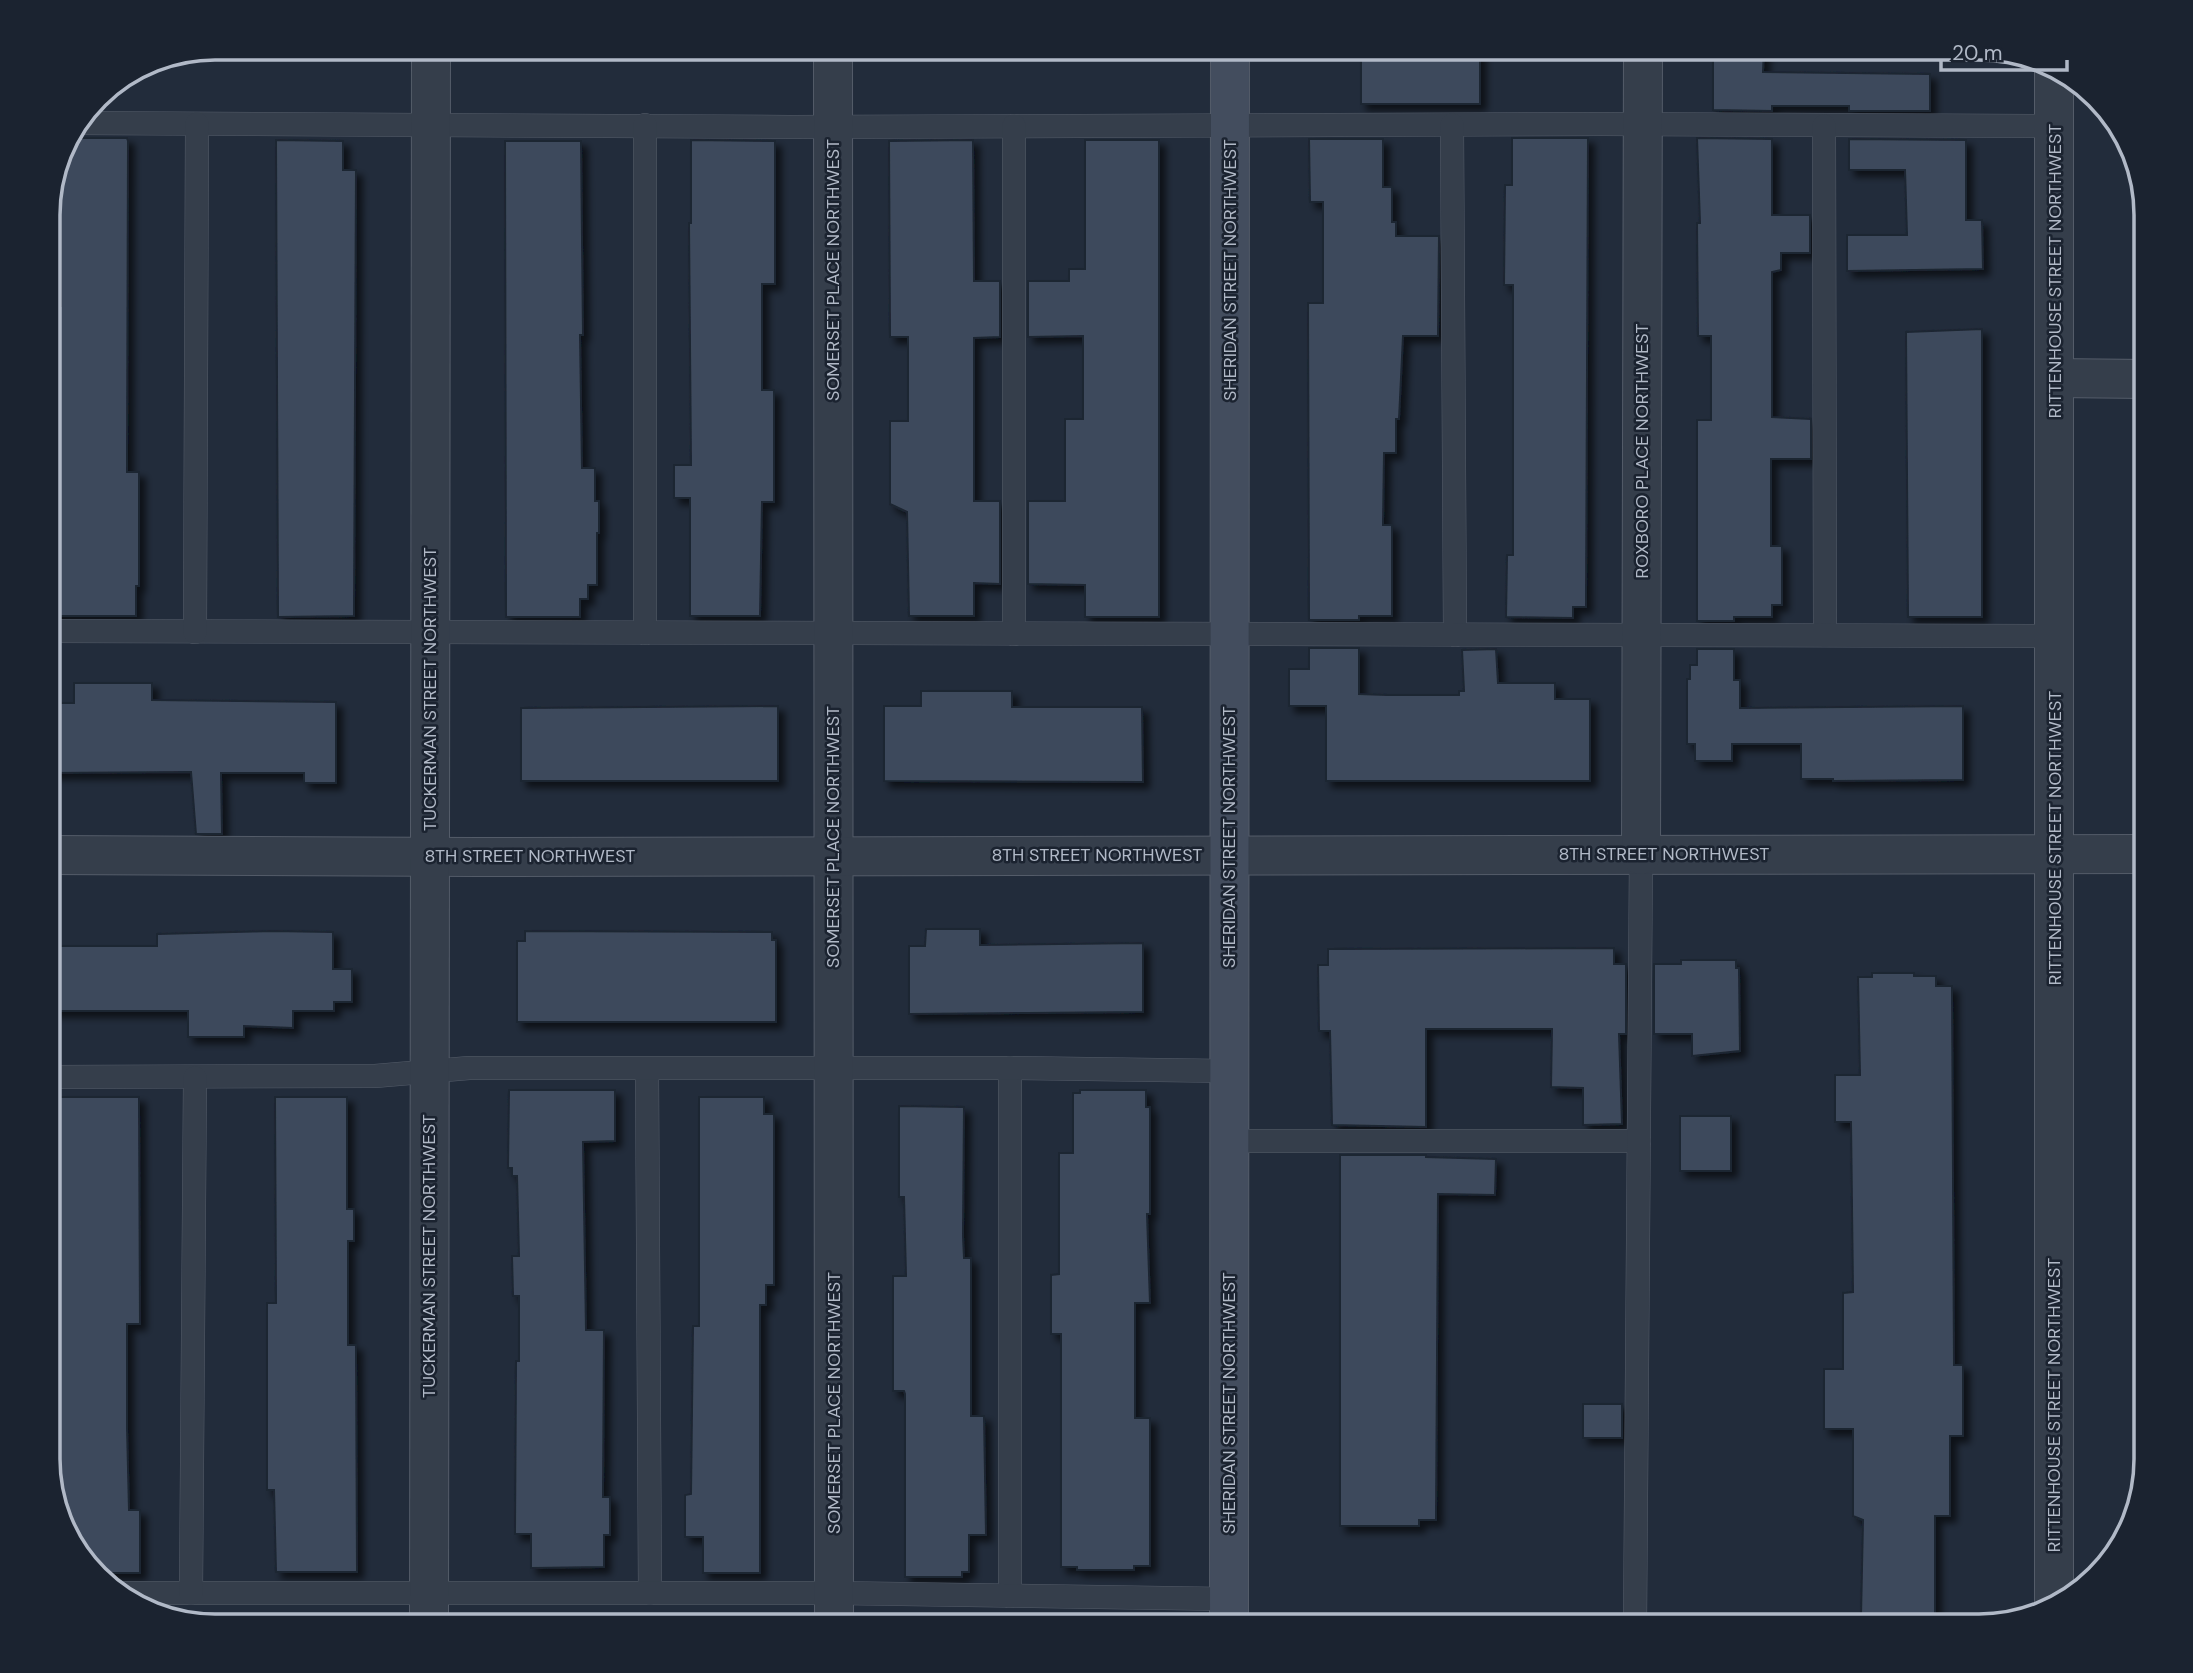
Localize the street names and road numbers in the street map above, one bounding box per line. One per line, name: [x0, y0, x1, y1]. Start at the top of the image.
street label: RITTENHOUSE STREET NORTHWEST: [2043, 124, 2067, 418]
street label: SOMERSET PLACE NORTHWEST: [821, 139, 845, 401]
street label: SHERIDAN STREET NORTHWEST: [1218, 139, 1242, 401]
street label: ROXBORO PLACE NORTHWEST: [1630, 323, 1654, 579]
street label: TUCKERMAN STREET NORTHWEST: [418, 547, 442, 831]
street label: RITTENHOUSE STREET NORTHWEST: [2043, 691, 2067, 985]
street label: SOMERSET PLACE NORTHWEST: [821, 706, 845, 968]
street label: SHERIDAN STREET NORTHWEST: [1217, 706, 1241, 968]
street label: 8TH STREET NORTHWEST: [1559, 842, 1769, 866]
street label: 8TH STREET NORTHWEST: [992, 843, 1202, 867]
street label: 8TH STREET NORTHWEST: [425, 844, 635, 868]
street label: TUCKERMAN STREET NORTHWEST: [417, 1114, 441, 1398]
street label: RITTENHOUSE STREET NORTHWEST: [2042, 1258, 2066, 1552]
street label: SOMERSET PLACE NORTHWEST: [822, 1272, 846, 1534]
street label: SHERIDAN STREET NORTHWEST: [1217, 1272, 1241, 1534]

